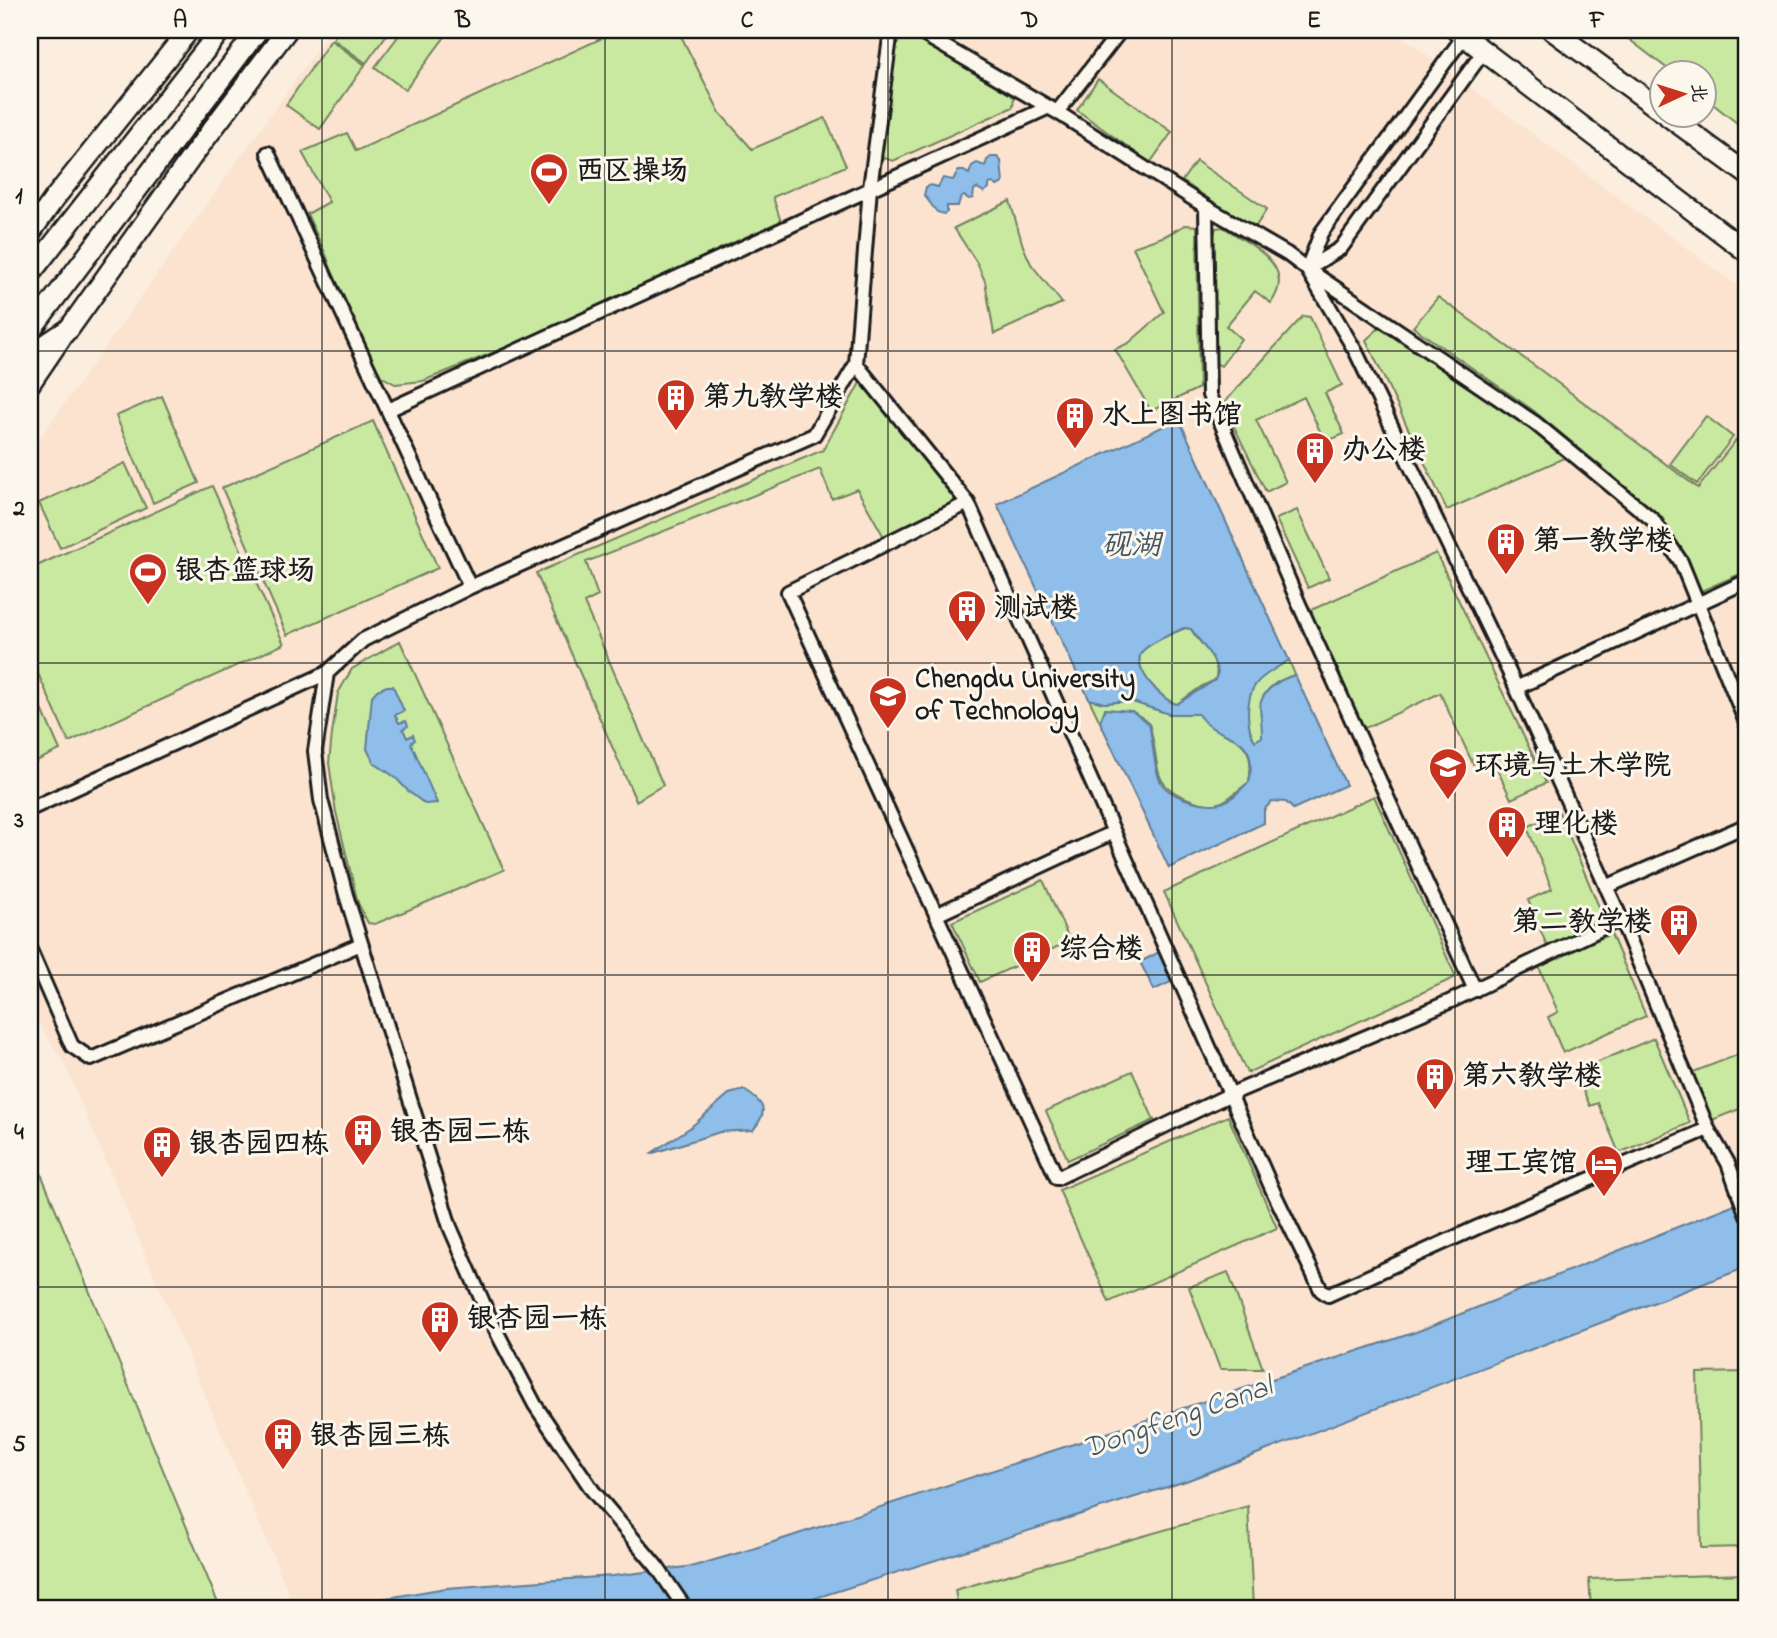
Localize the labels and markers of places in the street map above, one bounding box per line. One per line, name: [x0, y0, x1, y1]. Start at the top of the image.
sports icon: 西区操场: [528, 151, 570, 206]
place label: 西区操场: [576, 152, 688, 193]
building icon: 第九教学楼: [655, 377, 697, 432]
place label: 第九教学楼: [703, 378, 843, 419]
building icon: 水上图书馆: [1054, 395, 1096, 450]
place label: 水上图书馆: [1102, 396, 1242, 437]
building icon: 办公楼: [1294, 430, 1336, 485]
place label: 办公楼: [1342, 431, 1426, 472]
building icon: 第一教学楼: [1485, 521, 1527, 576]
place label: 第一教学楼: [1533, 522, 1673, 563]
sports icon: 银杏篮球场: [127, 551, 169, 606]
place label: 银杏篮球场: [175, 552, 315, 593]
building icon: 测试楼: [946, 588, 988, 643]
place label: 测试楼: [994, 589, 1078, 630]
place label: Chengdu University of Technology: [915, 660, 1135, 734]
school or university icon: Chengdu University of Technology: [867, 675, 909, 730]
school or university icon: 环境与土木学院: [1427, 746, 1469, 801]
place label: 环境与土木学院: [1475, 747, 1671, 788]
building icon: 理化楼: [1486, 804, 1528, 859]
place label: 理化楼: [1534, 805, 1618, 846]
building icon: 第二教学楼: [1658, 902, 1700, 957]
place label: 第二教学楼: [1512, 903, 1652, 944]
building icon: 综合楼: [1011, 929, 1053, 984]
place label: 综合楼: [1059, 930, 1143, 971]
building icon: 第六教学楼: [1414, 1056, 1456, 1111]
place label: 第六教学楼: [1462, 1057, 1602, 1098]
building icon: 银杏园二栋: [342, 1112, 384, 1167]
place label: 银杏园二栋: [390, 1113, 530, 1154]
building icon: 银杏园四栋: [141, 1124, 183, 1179]
place label: 银杏园四栋: [189, 1125, 329, 1166]
hotel icon: 理工宾馆: [1583, 1143, 1625, 1198]
place label: 理工宾馆: [1465, 1144, 1577, 1185]
building icon: 银杏园一栋: [419, 1299, 461, 1354]
place label: 银杏园一栋: [467, 1300, 607, 1341]
building icon: 银杏园三栋: [262, 1416, 304, 1471]
place label: 银杏园三栋: [310, 1417, 450, 1458]

